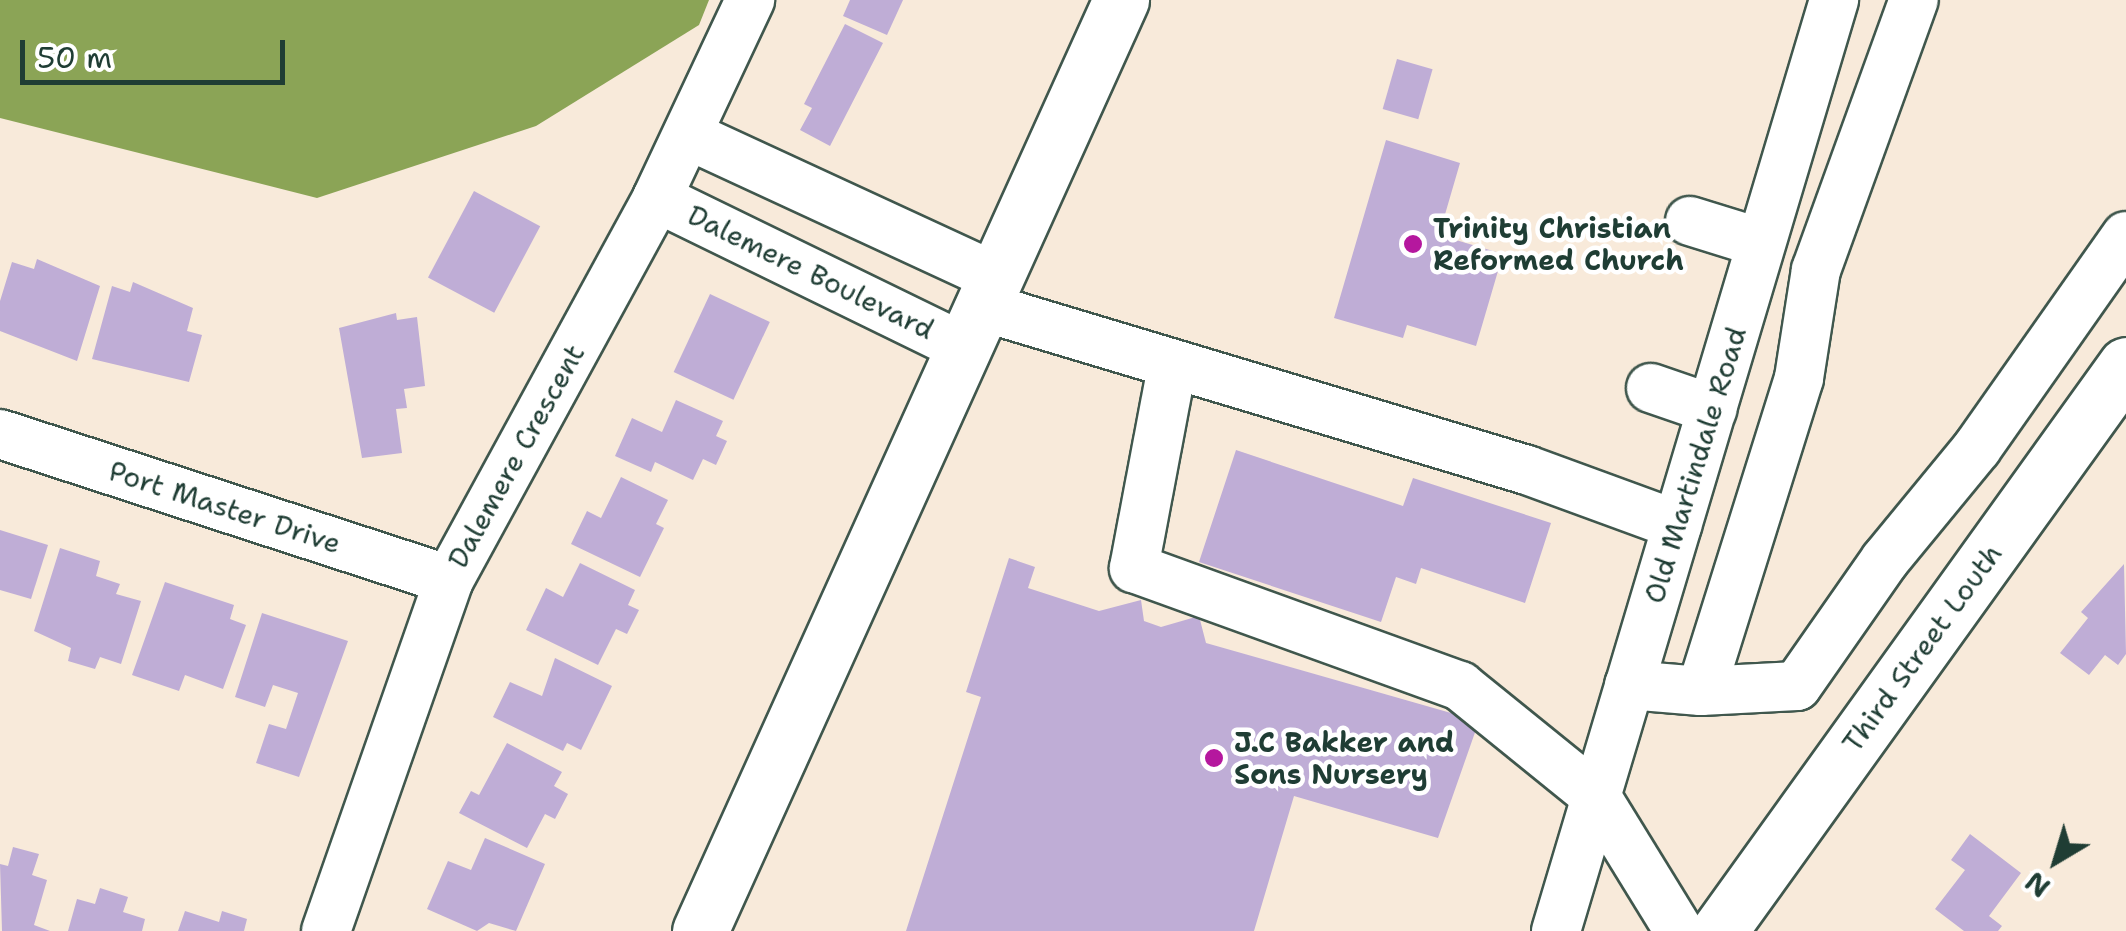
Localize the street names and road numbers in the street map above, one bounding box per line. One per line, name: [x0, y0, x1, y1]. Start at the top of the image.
street label: Dalemere Boulevard: [682, 198, 940, 346]
street label: Old Martindale Road: [1637, 323, 1753, 607]
street label: Dalemere Crescent: [441, 338, 591, 574]
street label: Port Master Drive: [105, 454, 345, 560]
street label: Third Street Louth: [1835, 537, 2009, 759]

